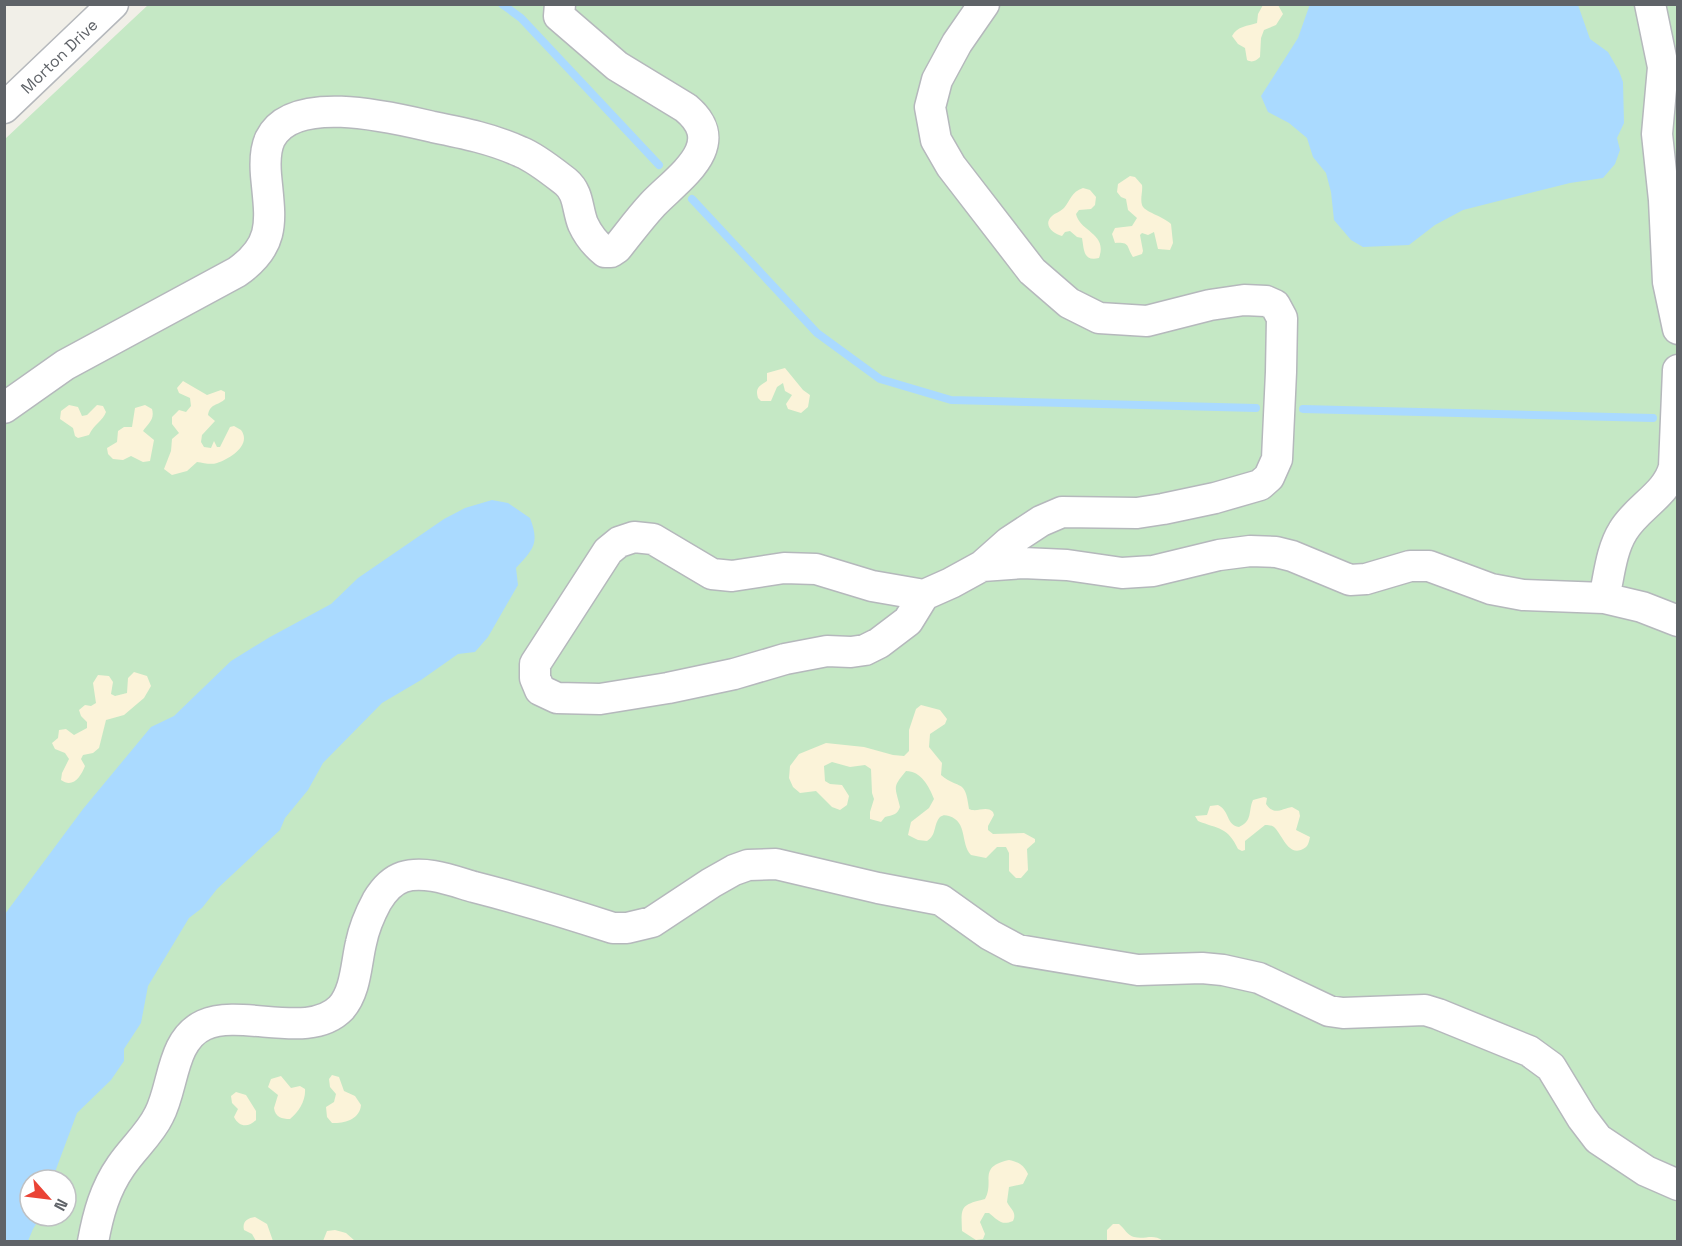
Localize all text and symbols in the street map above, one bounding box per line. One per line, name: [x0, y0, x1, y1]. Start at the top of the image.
street label: Morton Drive: [16, 14, 102, 98]
north arrow: [18, 1168, 78, 1228]
text: N: [49, 1195, 73, 1214]

